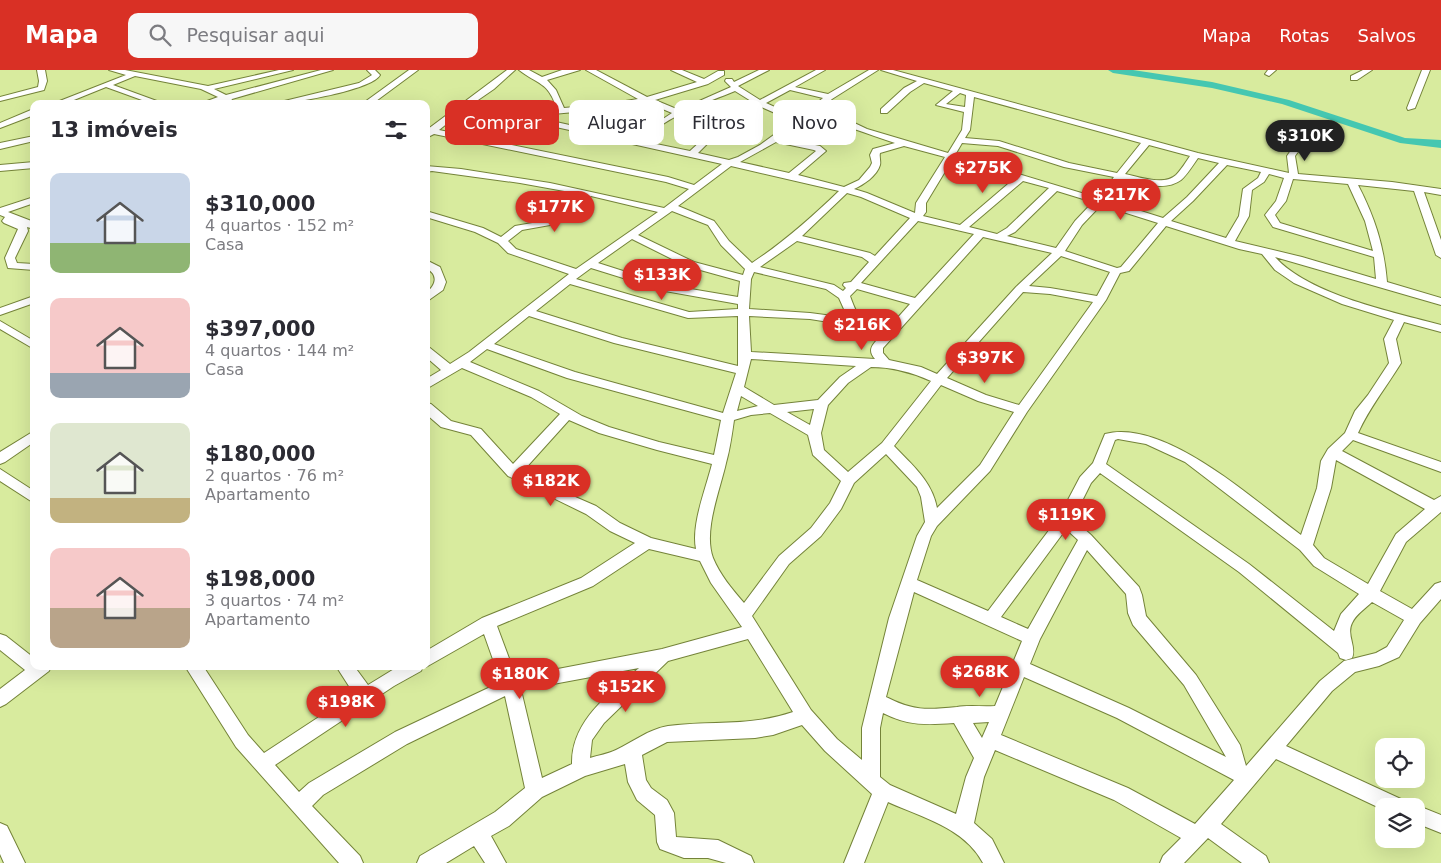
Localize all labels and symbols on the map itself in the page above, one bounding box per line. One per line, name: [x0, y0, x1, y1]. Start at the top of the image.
pin: $310K: [1270, 119, 1340, 162]
pin: $275K: [948, 152, 1018, 194]
pin: $217K: [1086, 178, 1156, 221]
pin: $177K: [520, 190, 590, 233]
pin: $133K: [627, 258, 697, 301]
pin: $216K: [827, 308, 897, 351]
pin: $397K: [950, 342, 1020, 384]
pin: $182K: [516, 464, 586, 507]
pin: $119K: [1031, 498, 1101, 541]
pin: $268K: [945, 656, 1015, 698]
pin: $180K: [485, 658, 555, 700]
pin: $152K: [591, 670, 661, 713]
pin: $198K: [311, 686, 381, 728]

